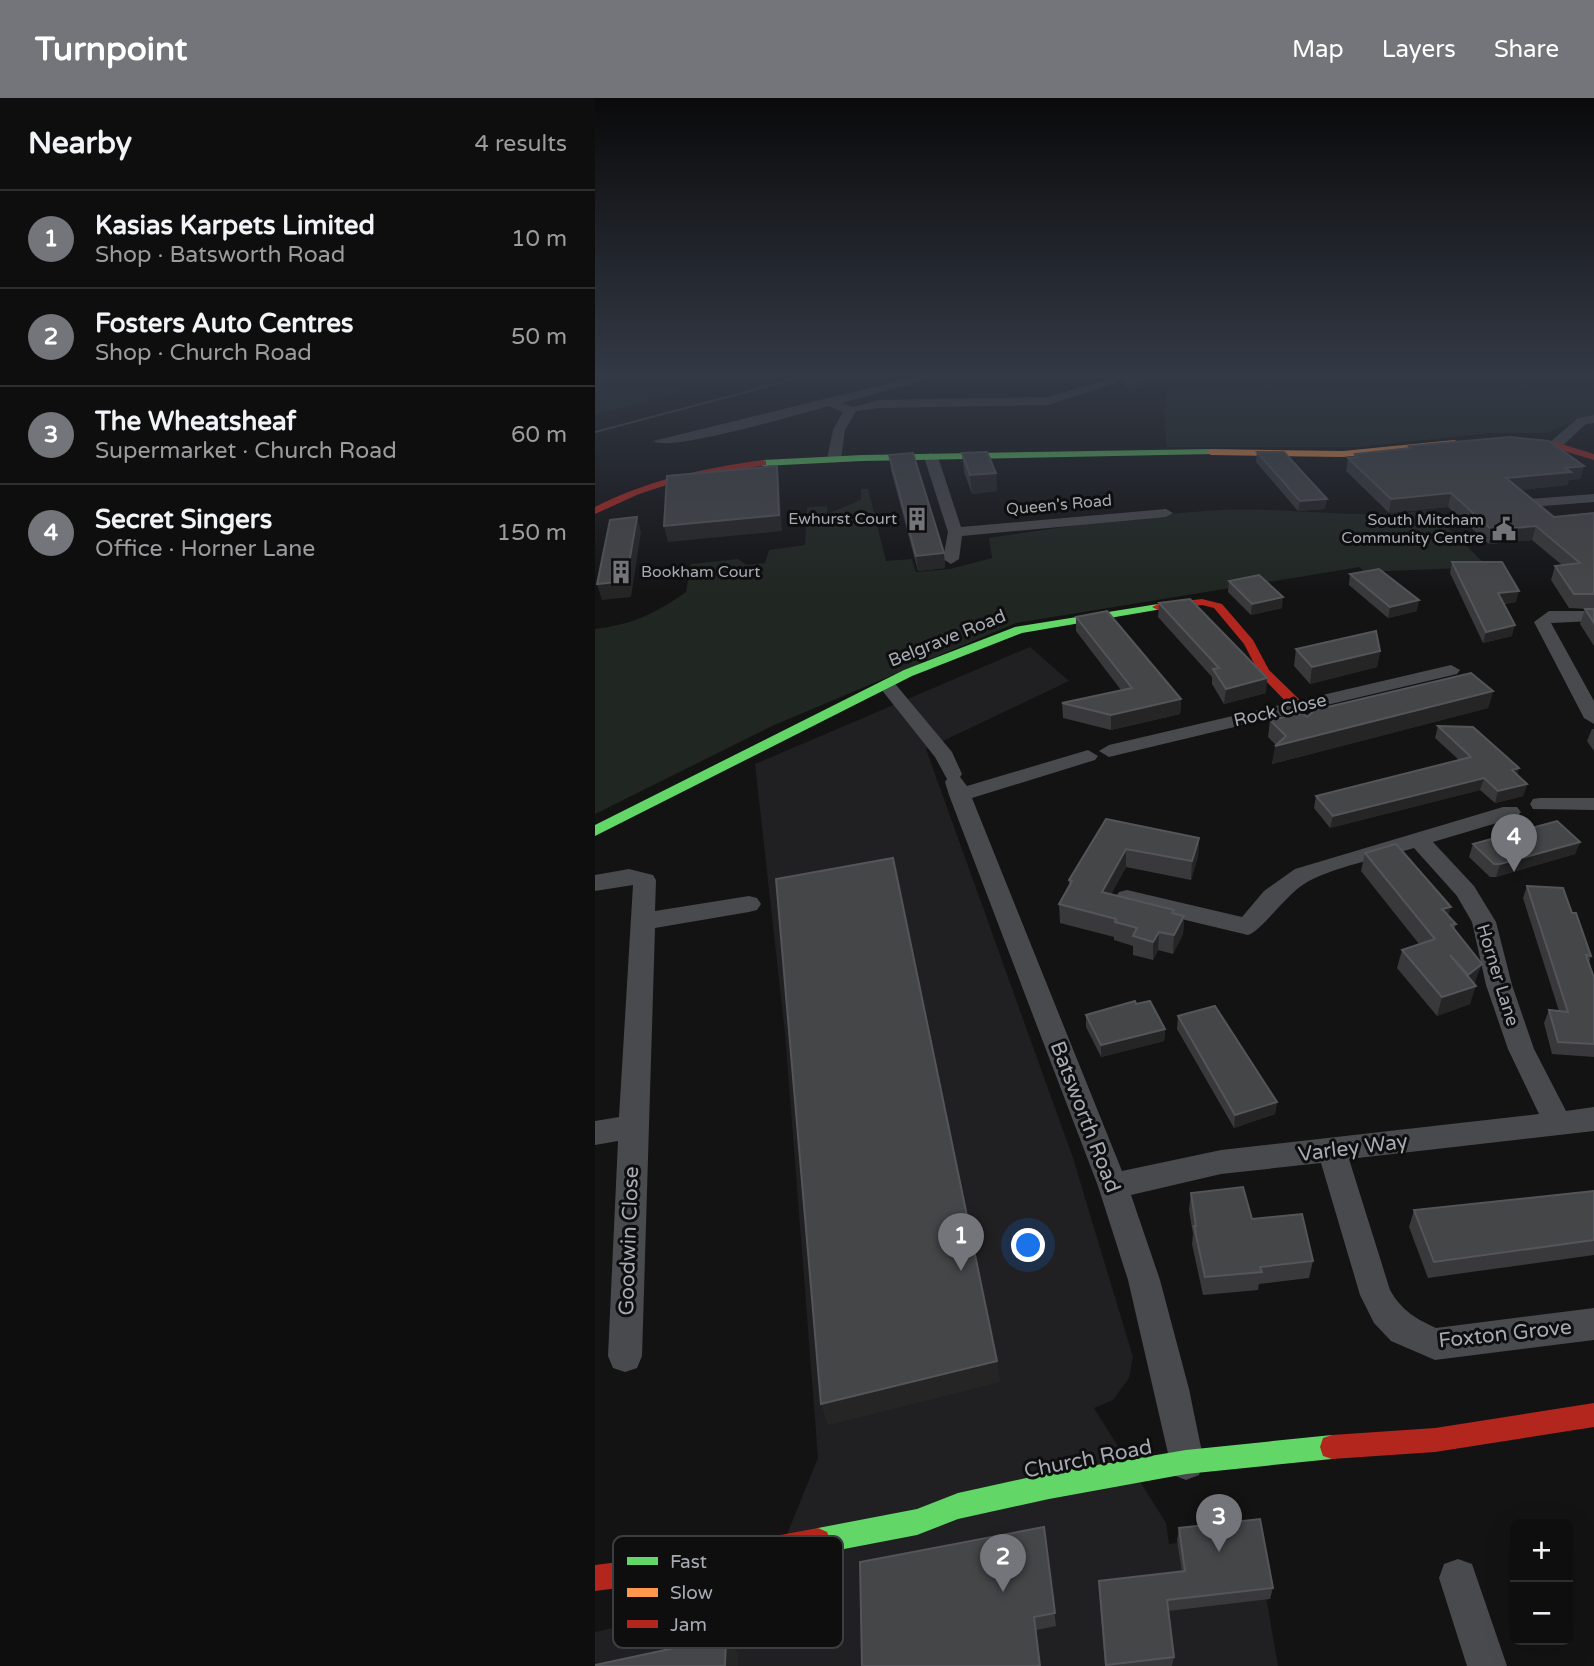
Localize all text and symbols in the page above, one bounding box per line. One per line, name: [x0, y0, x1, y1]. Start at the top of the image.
text: Turnpoint: [35, 30, 187, 69]
text: Map: [1292, 35, 1344, 64]
text: Layers: [1382, 35, 1456, 64]
text: Share: [1494, 35, 1559, 64]
text: Nearby: [28, 125, 132, 162]
text: 4 results: [474, 130, 567, 158]
text: Kasias Karpets Limited: [95, 210, 375, 241]
text: 1: [44, 225, 58, 253]
text: 10 m: [511, 225, 567, 253]
text: Shop · Batsworth Road: [95, 241, 345, 269]
text: Fosters Auto Centres: [95, 308, 353, 339]
text: 2: [44, 323, 58, 351]
text: 50 m: [511, 323, 567, 351]
text: Shop · Church Road: [95, 339, 312, 367]
text: The Wheatsheaf: [95, 406, 296, 437]
text: 3: [44, 421, 58, 449]
text: 60 m: [511, 421, 567, 449]
text: Supermarket · Church Road: [95, 437, 397, 465]
street label: Queen's Road: [1005, 490, 1113, 520]
text: Secret Singers: [95, 504, 272, 535]
building icon: Ewhurst Court: [903, 505, 931, 533]
place label: Ewhurst Court: [788, 509, 897, 529]
place label: South Mitcham Community Centre: [1341, 510, 1484, 548]
public building icon: South Mitcham Community Centre: [1490, 515, 1518, 543]
text: 4: [44, 519, 58, 547]
text: 150 m: [497, 519, 567, 547]
text: Office · Horner Lane: [95, 535, 315, 563]
building icon: Bookham Court: [607, 558, 635, 586]
place label: Bookham Court: [641, 562, 760, 582]
street label: Belgrave Road: [885, 604, 1009, 672]
street label: Rock Close: [1231, 689, 1329, 731]
pin: 4: [1491, 814, 1537, 872]
street label: Horner Lane: [1472, 921, 1524, 1029]
street label: Batsworth Road: [1045, 1038, 1125, 1196]
street label: Varley Way: [1297, 1129, 1409, 1167]
street label: Goodwin Close: [614, 1166, 644, 1316]
pin: 1: [938, 1213, 984, 1271]
your location: [1011, 1228, 1045, 1262]
street label: Foxton Grove: [1437, 1315, 1573, 1353]
street label: Church Road: [1022, 1434, 1154, 1484]
pin: 3: [1196, 1494, 1242, 1552]
map controls: [1510, 1519, 1573, 1645]
button: +: [1510, 1519, 1573, 1582]
pin: 2: [980, 1534, 1026, 1592]
legend: [613, 1536, 843, 1648]
text: Fast: [670, 1551, 707, 1573]
text: Slow: [670, 1582, 713, 1604]
button: −: [1510, 1582, 1573, 1645]
text: Jam: [670, 1614, 707, 1636]

